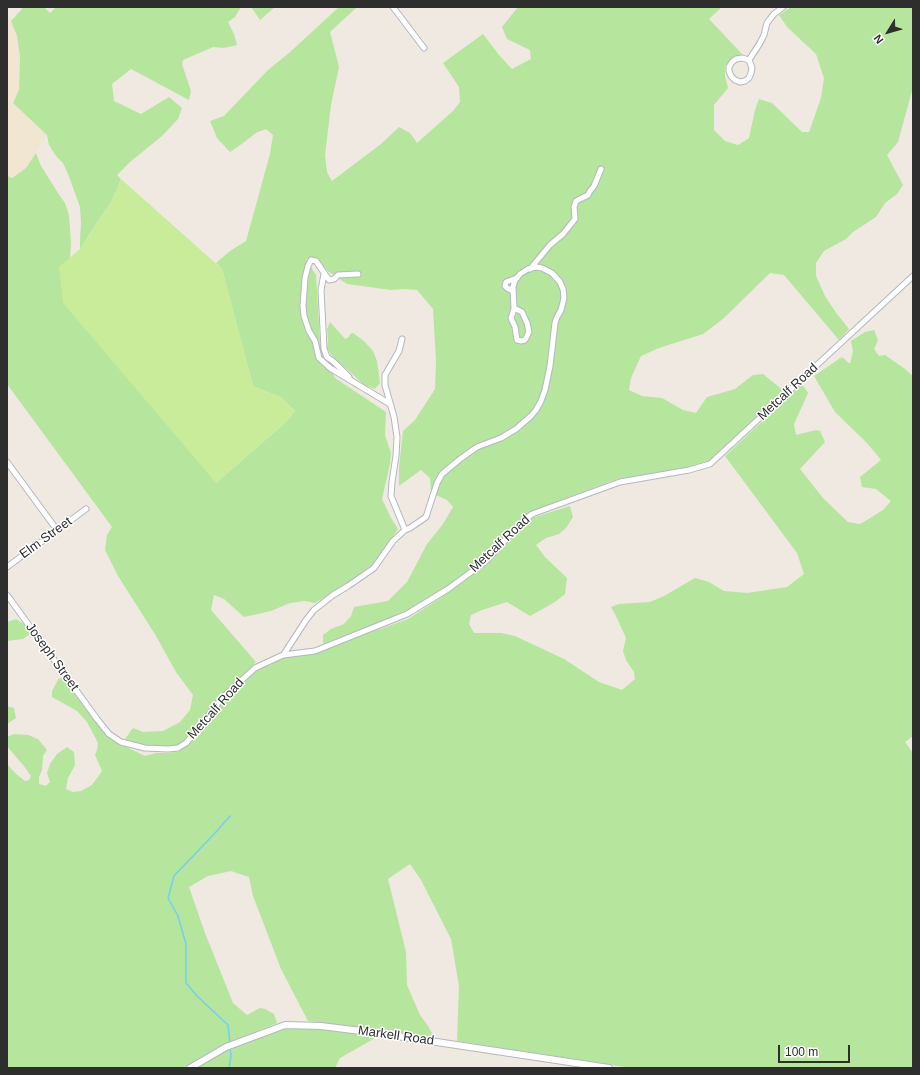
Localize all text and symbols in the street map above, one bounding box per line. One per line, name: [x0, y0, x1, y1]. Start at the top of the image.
north arrow: [868, 12, 908, 52]
text: N: [871, 32, 886, 46]
street label: Metcalf Road: [755, 360, 821, 424]
street label: Metcalf Road: [467, 512, 533, 576]
street label: Elm Street: [17, 514, 75, 562]
street label: Joseph Street: [22, 620, 82, 694]
street label: Metcalf Road: [185, 675, 247, 743]
street label: Markell Road: [357, 1023, 435, 1049]
scale bar: [780, 1037, 852, 1063]
text: 100 m: [785, 1045, 818, 1059]

